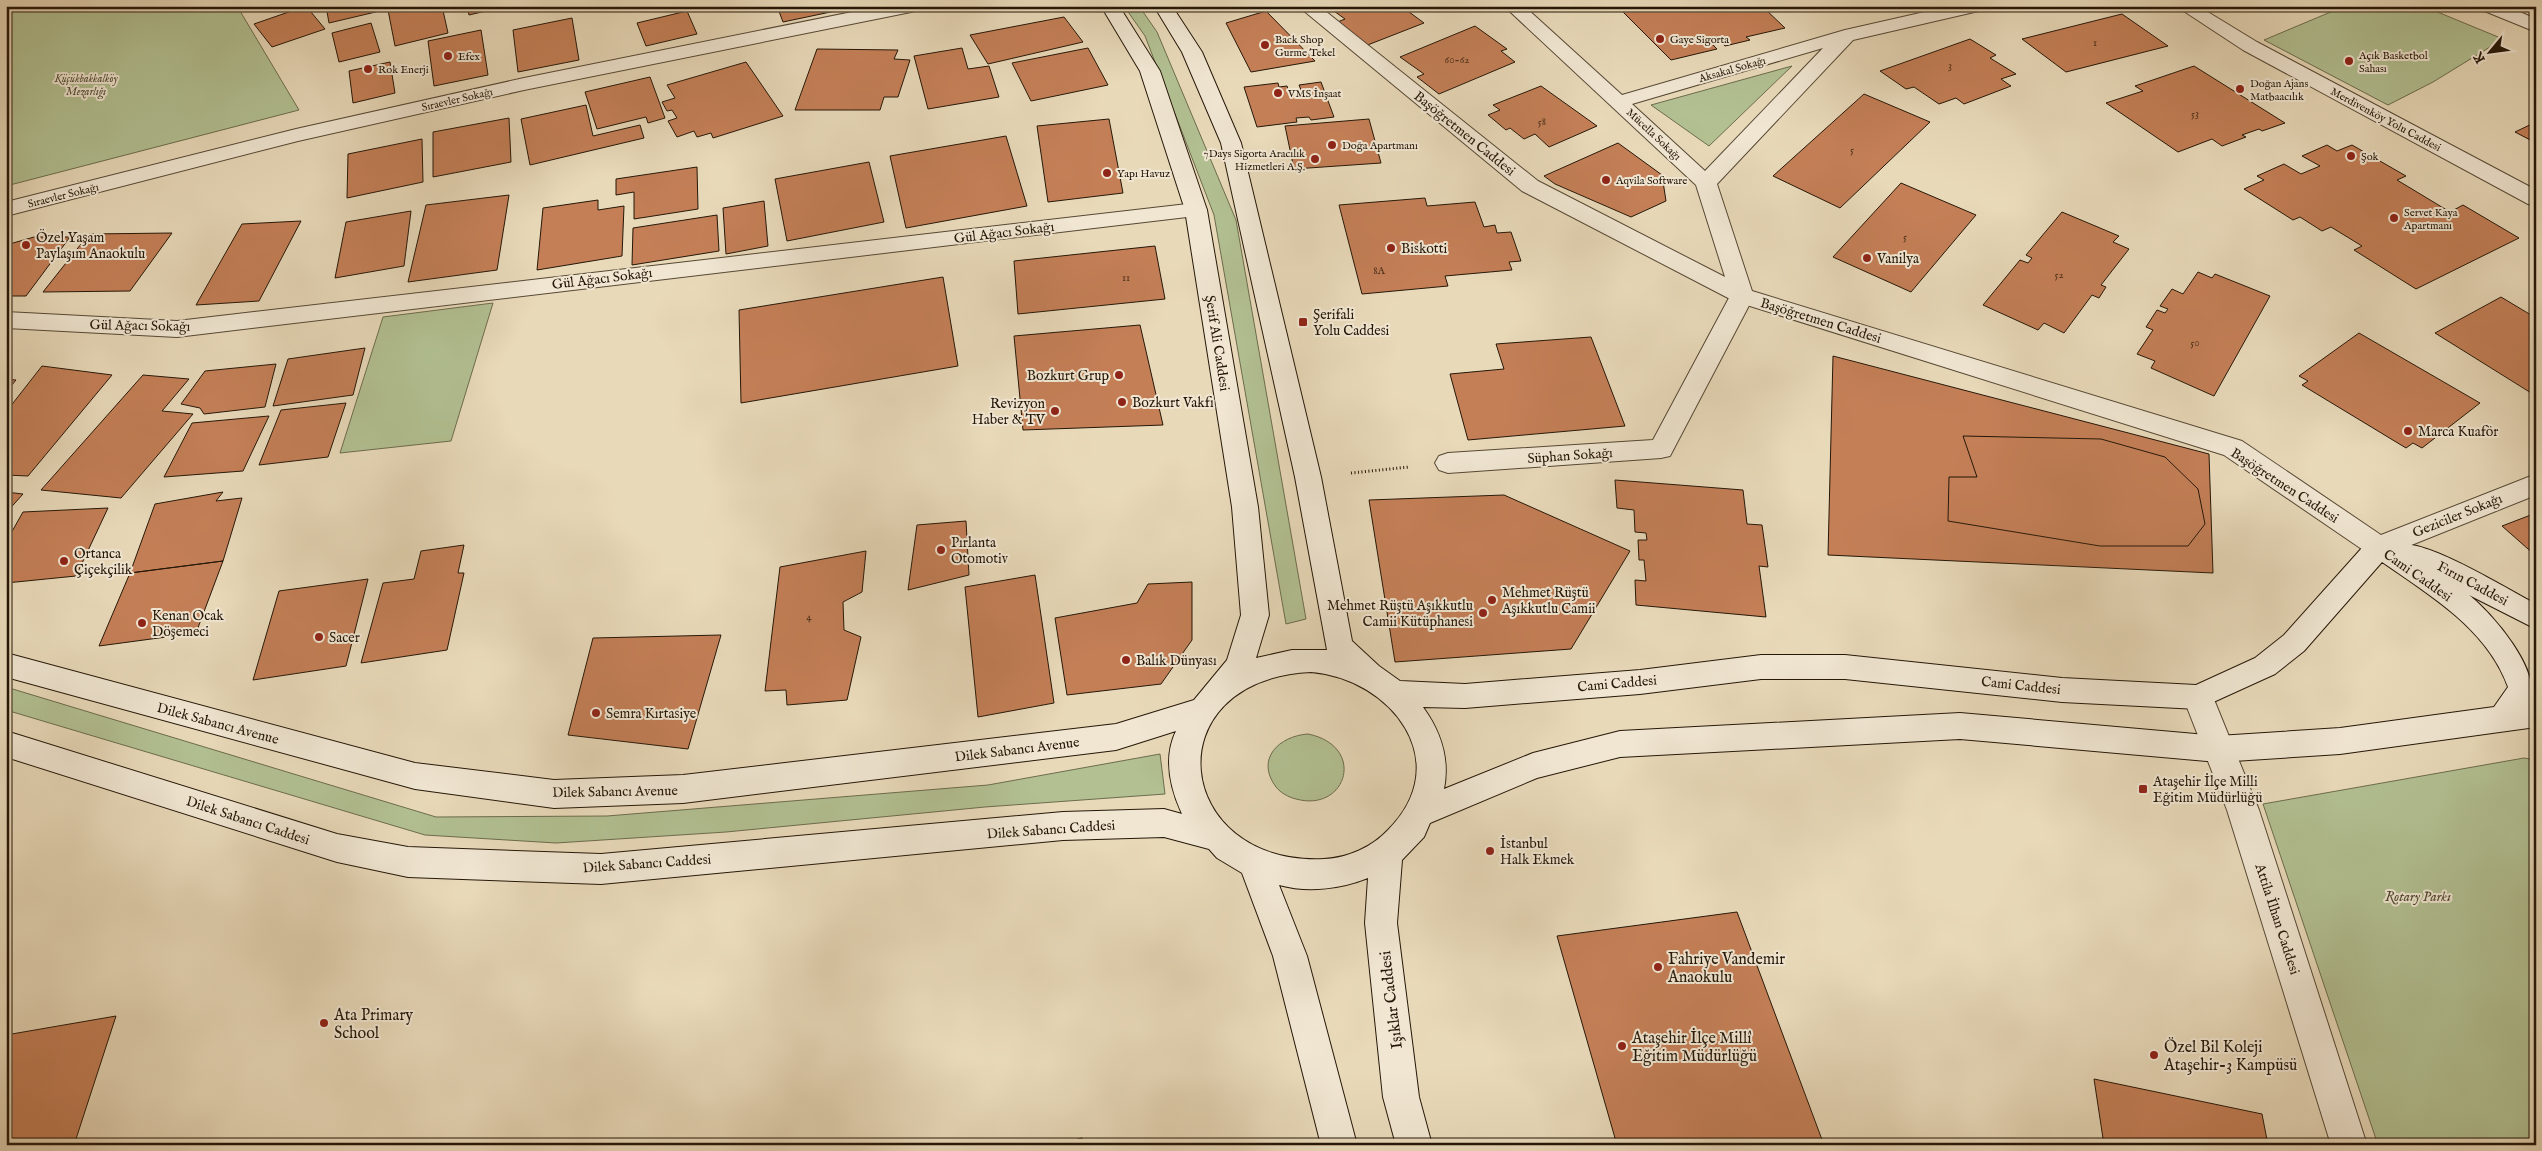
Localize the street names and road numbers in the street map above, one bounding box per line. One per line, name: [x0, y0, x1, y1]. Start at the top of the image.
street label: Aksakal Sokağı: [1696, 54, 1767, 86]
street label: Sıraevler Sokağı: [420, 85, 494, 115]
street label: Merdivenköy Yolu Caddesi: [2328, 85, 2443, 155]
street label: Başöğretmen Caddesi: [1410, 87, 1519, 180]
street label: Mücella Sokağı: [1623, 106, 1684, 164]
street label: Sıraevler Sokağı: [26, 180, 100, 212]
street label: Gül Ağacı Sokağı: [953, 218, 1055, 248]
street label: Gül Ağacı Sokağı: [551, 264, 653, 294]
street label: Şerif Ali Caddesi: [1201, 294, 1234, 393]
street label: Başöğretmen Caddesi: [1758, 294, 1884, 348]
street label: Gül Ağacı Sokağı: [89, 316, 191, 336]
street label: Süphan Sokağı: [1527, 444, 1614, 468]
street label: Başöğretmen Caddesi: [2227, 444, 2342, 528]
street label: Geziciler Sokağı: [2410, 490, 2505, 542]
street label: Cami Caddesi: [2380, 546, 2455, 606]
street label: Fırın Caddesi: [2434, 558, 2511, 610]
street label: Cami Caddesi: [1577, 672, 1658, 696]
street label: Cami Caddesi: [1980, 673, 2062, 699]
street label: Dilek Sabancı Avenue: [155, 699, 281, 749]
street label: Dilek Sabancı Avenue: [954, 733, 1081, 767]
street label: Dilek Sabancı Avenue: [552, 782, 679, 802]
street label: Dilek Sabancı Caddesi: [184, 792, 312, 849]
street label: Dilek Sabancı Caddesi: [986, 817, 1116, 843]
street label: Dilek Sabancı Caddesi: [582, 851, 712, 877]
street label: Attila İlhan Caddesi: [2250, 861, 2304, 977]
street label: Işıklar Caddesi: [1376, 950, 1408, 1050]

